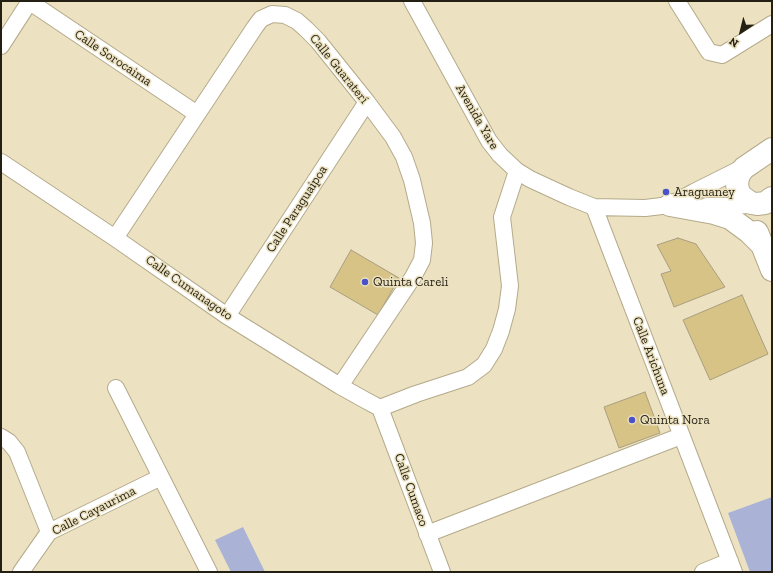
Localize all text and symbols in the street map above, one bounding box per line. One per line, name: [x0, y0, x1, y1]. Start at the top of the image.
north arrow: [721, 12, 761, 52]
street label: Calle Sorocaima: [71, 26, 155, 90]
street label: Calle Guaraterí: [306, 31, 372, 107]
text: N: [727, 35, 741, 50]
street label: Avenida Yare: [452, 82, 502, 152]
street label: Calle Paraguaipoa: [263, 163, 331, 255]
place label: Araguaney: [674, 184, 735, 200]
marker: Araguaney: [661, 187, 671, 197]
street label: Calle Cumanagoto: [142, 252, 236, 324]
place label: Quinta Careli: [373, 274, 448, 290]
marker: Quinta Careli: [360, 277, 370, 287]
street label: Calle Arichuna: [629, 315, 673, 397]
place label: Quinta Nora: [640, 412, 710, 428]
marker: Quinta Nora: [627, 415, 637, 425]
street label: Calle Cumaco: [391, 451, 431, 529]
street label: Calle Cayaurima: [50, 483, 138, 539]

